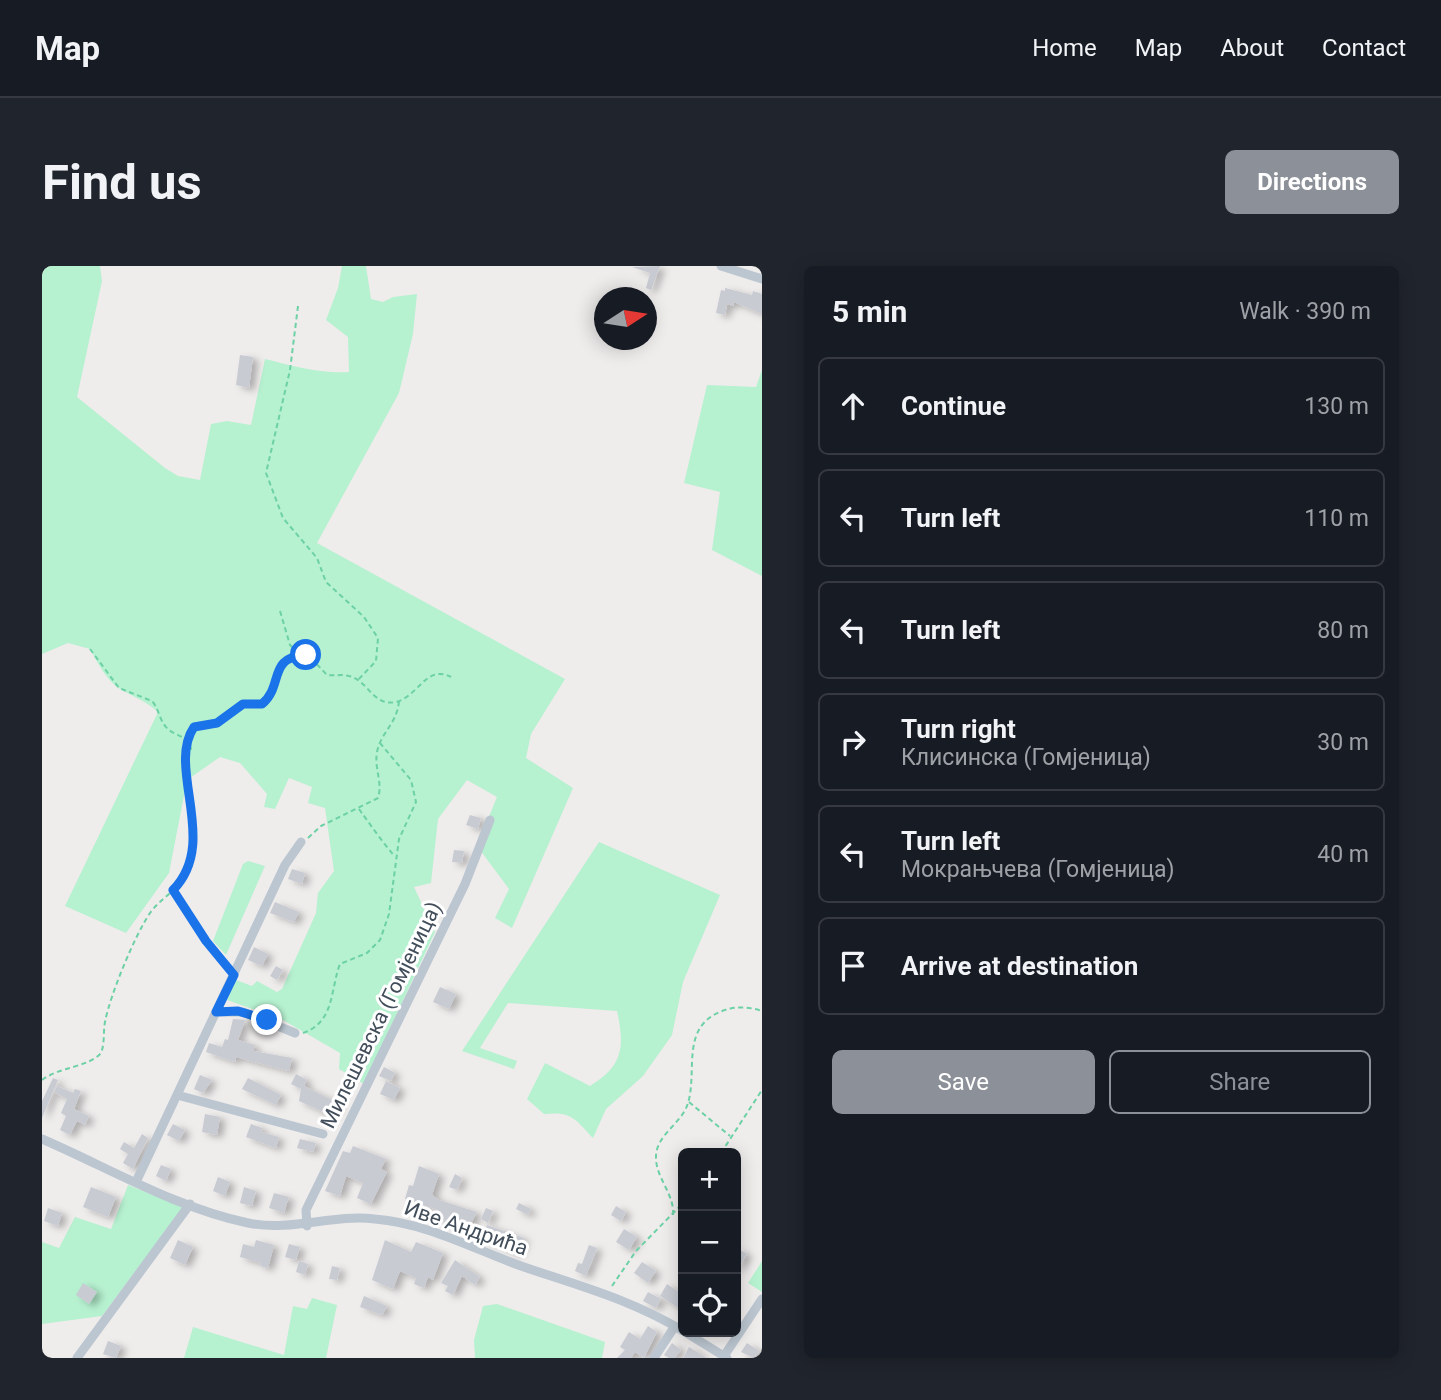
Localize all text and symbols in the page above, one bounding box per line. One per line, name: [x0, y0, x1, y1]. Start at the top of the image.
text: Map: [35, 29, 100, 68]
text: Home: [1032, 34, 1097, 62]
text: Map: [1135, 34, 1182, 62]
text: About: [1220, 34, 1284, 62]
text: Contact: [1322, 34, 1406, 62]
button: Directions: [1225, 150, 1399, 214]
text: Find us: [42, 154, 202, 211]
north arrow: [594, 287, 657, 350]
text: 5 min: [832, 294, 907, 329]
text: Walk · 390 m: [1239, 298, 1371, 325]
icon: ahead: [834, 387, 872, 425]
text: Continue: [901, 391, 1006, 421]
text: 130 m: [1304, 393, 1369, 420]
icon: left: [834, 499, 872, 537]
text: Turn left: [901, 503, 1000, 533]
text: 110 m: [1304, 505, 1369, 532]
icon: left: [834, 611, 872, 649]
text: Turn left: [901, 615, 1000, 645]
text: 80 m: [1317, 617, 1369, 644]
route start: [290, 639, 321, 670]
text: Turn right: [901, 714, 1016, 744]
icon: right: [834, 723, 872, 761]
text: 30 m: [1317, 729, 1369, 756]
text: Клисинска (Гомјеница): [901, 744, 1151, 771]
text: Turn left: [901, 826, 1000, 856]
icon: left: [834, 835, 872, 873]
text: 40 m: [1317, 841, 1369, 868]
text: Мокрањчева (Гомјеница): [901, 856, 1175, 883]
street label: Милешевска (Гомјеница): [316, 898, 446, 1132]
icon: arrive: [834, 947, 872, 985]
text: Arrive at destination: [901, 951, 1138, 981]
route end: [251, 1004, 282, 1035]
button: Save: [832, 1050, 1095, 1114]
button: Share: [1109, 1050, 1371, 1114]
map controls: [678, 1148, 741, 1337]
button: +: [678, 1148, 741, 1211]
street label: Иве Андрића: [401, 1196, 531, 1260]
button: −: [678, 1211, 741, 1274]
button: locate: [678, 1274, 741, 1337]

